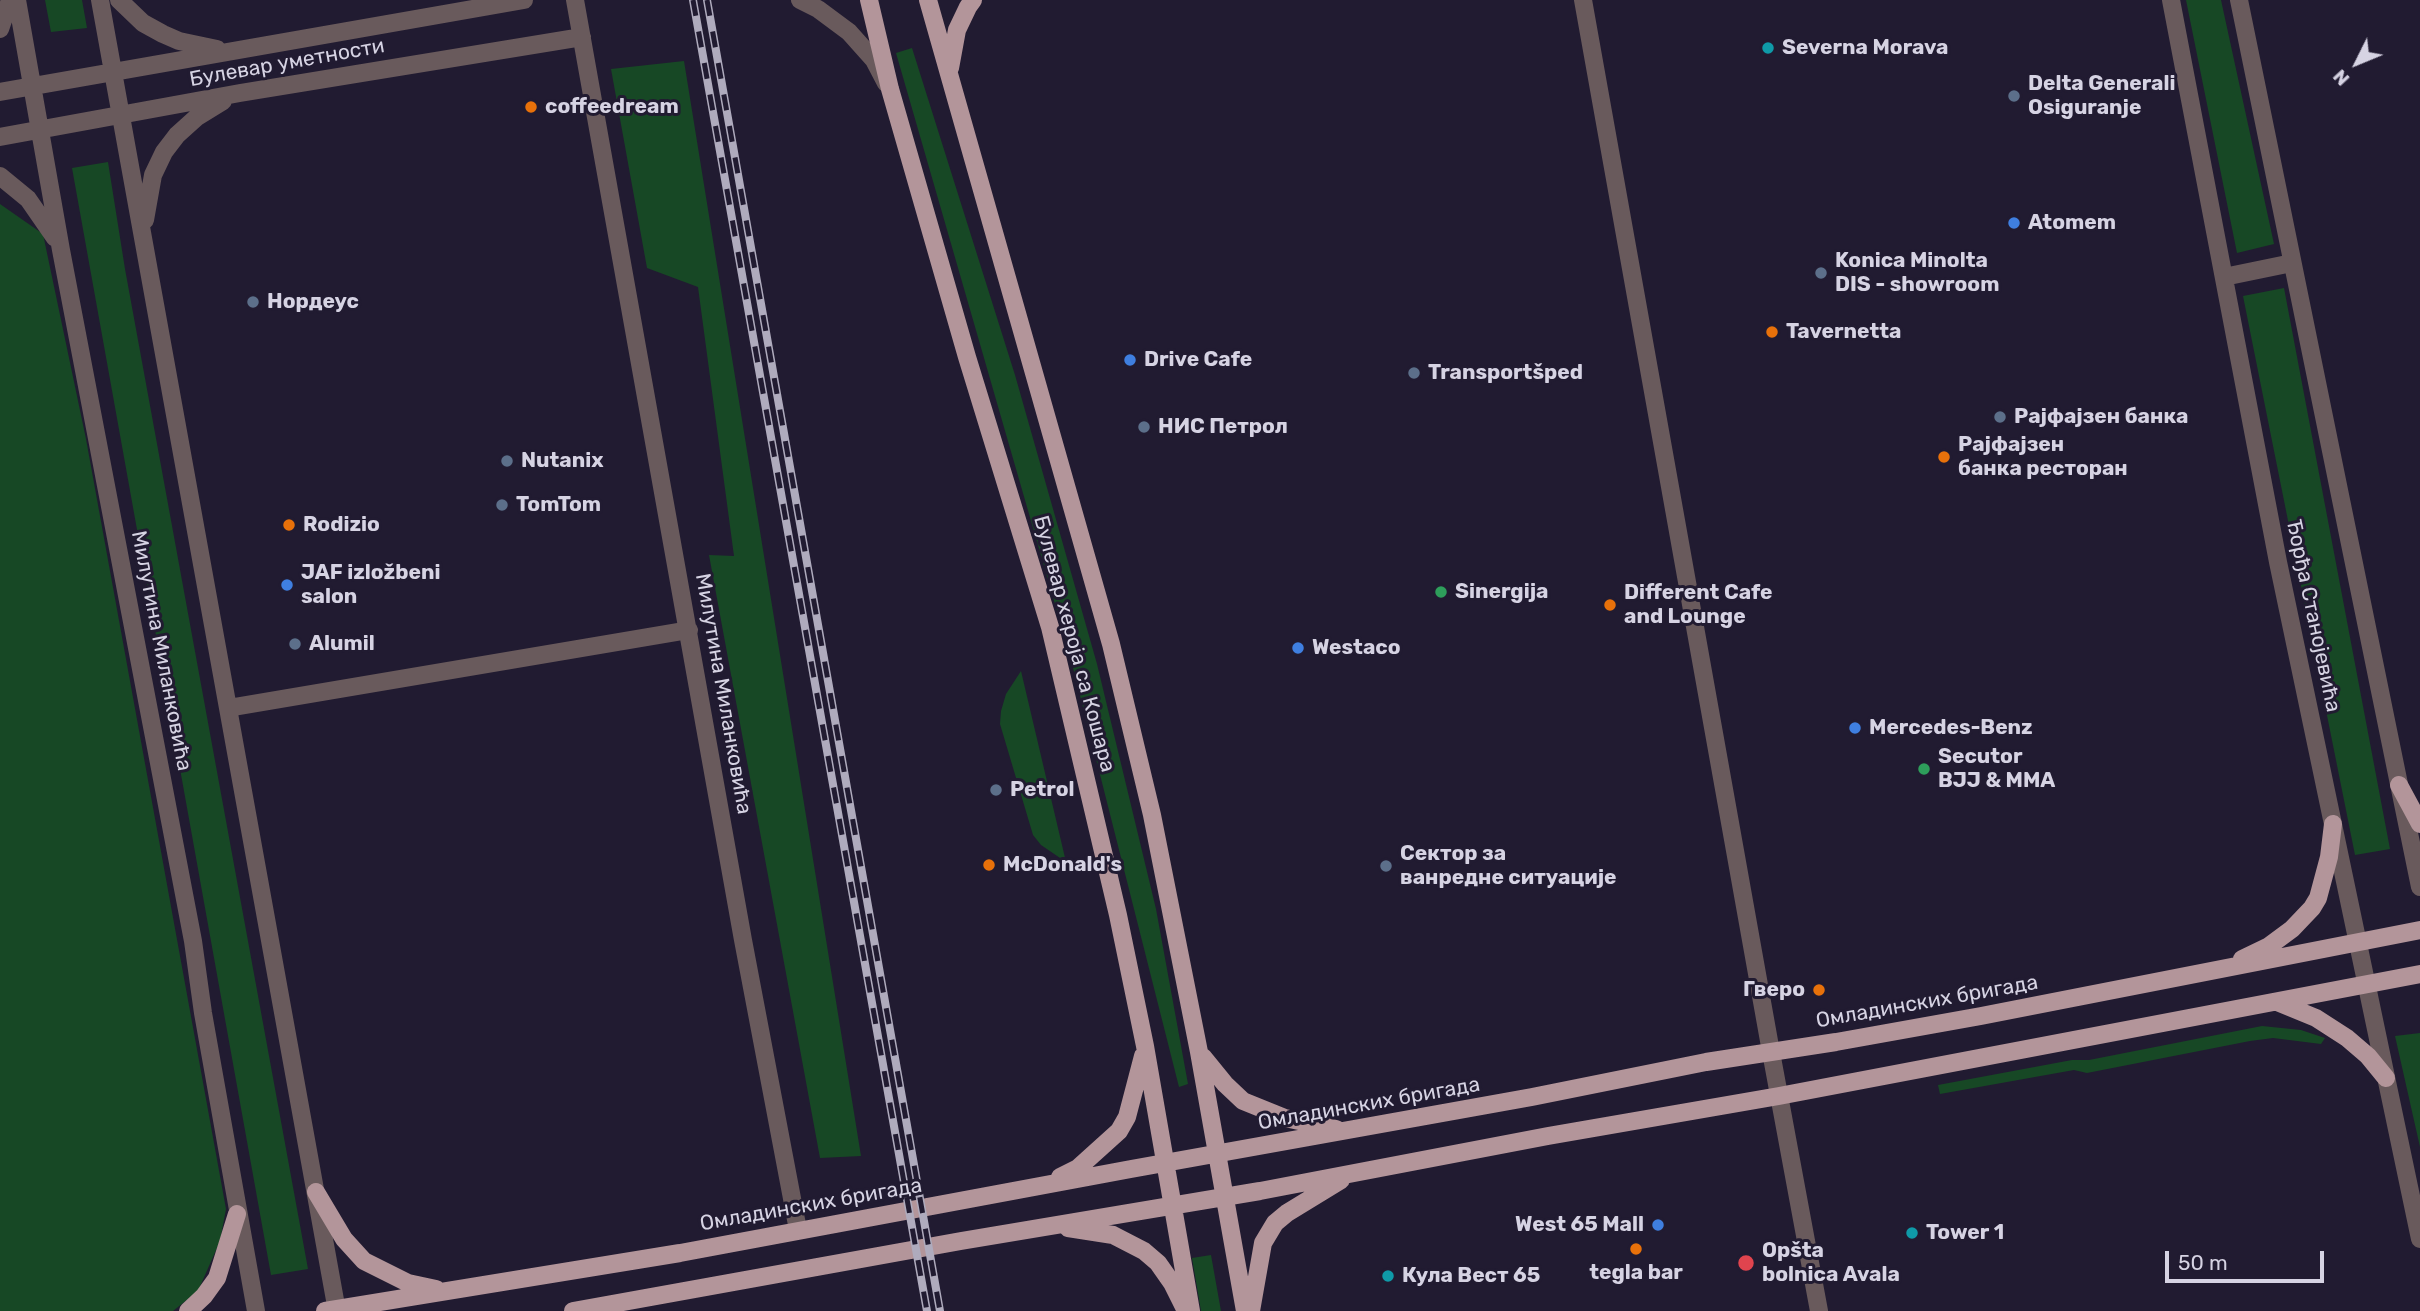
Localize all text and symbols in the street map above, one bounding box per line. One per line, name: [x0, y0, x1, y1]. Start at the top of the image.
north arrow: [2322, 28, 2392, 98]
street label: Булевар уметности: [188, 33, 386, 93]
place label: Severna Morava: [1782, 35, 1948, 61]
marker: Severna Morava: [1760, 40, 1776, 56]
text: N: [2328, 65, 2354, 91]
place label: Delta Generali Osiguranje: [2028, 71, 2176, 121]
marker: Delta Generali Osiguranje: [2006, 88, 2022, 104]
place label: coffeedream: [545, 94, 679, 120]
marker: coffeedream: [523, 99, 539, 115]
place label: Atomem: [2028, 210, 2116, 236]
marker: Atomem: [2006, 215, 2022, 231]
place label: Konica Minolta DIS - showroom: [1835, 248, 1999, 298]
marker: Konica Minolta DIS - showroom: [1813, 265, 1829, 281]
place label: Нордеус: [267, 289, 359, 315]
marker: Нордеус: [245, 294, 261, 310]
place label: Tavernetta: [1786, 319, 1901, 345]
marker: Tavernetta: [1764, 324, 1780, 340]
place label: Drive Cafe: [1144, 347, 1252, 373]
marker: Drive Cafe: [1122, 352, 1138, 368]
place label: Transportšped: [1428, 360, 1583, 386]
marker: Transportšped: [1406, 365, 1422, 381]
place label: Рајфајзен банка: [2014, 404, 2189, 430]
marker: Рајфајзен банка: [1992, 409, 2008, 425]
place label: НИС Петрол: [1158, 414, 1288, 440]
marker: НИС Петрол: [1136, 419, 1152, 435]
place label: Рајфајзен банка ресторан: [1958, 432, 2128, 482]
place label: Nutanix: [521, 448, 604, 474]
marker: Рајфајзен банка ресторан: [1936, 449, 1952, 465]
marker: Nutanix: [499, 453, 515, 469]
place label: TomTom: [516, 492, 601, 518]
marker: TomTom: [494, 497, 510, 513]
place label: Rodizio: [303, 512, 380, 538]
street label: Булевар хероја са Кошара: [1028, 513, 1120, 775]
marker: Rodizio: [281, 517, 297, 533]
street label: Ђорђа Станојевића: [2280, 517, 2346, 715]
street label: Милутина Миланковића: [125, 529, 197, 773]
place label: JAF izložbeni salon: [301, 560, 440, 610]
street label: Милутина Миланковића: [689, 572, 757, 816]
marker: JAF izložbeni salon: [279, 577, 295, 593]
place label: Sinergija: [1455, 579, 1548, 605]
place label: Different Cafe and Lounge: [1624, 580, 1773, 630]
marker: Sinergija: [1433, 584, 1449, 600]
marker: Different Cafe and Lounge: [1602, 597, 1618, 613]
place label: Alumil: [309, 631, 375, 657]
place label: Westaco: [1312, 635, 1401, 661]
marker: Alumil: [287, 636, 303, 652]
marker: Westaco: [1290, 640, 1306, 656]
place label: Mercedes-Benz: [1869, 715, 2033, 741]
marker: Mercedes-Benz: [1847, 720, 1863, 736]
place label: Secutor BJJ & MMA: [1938, 744, 2055, 794]
marker: Secutor BJJ & MMA: [1916, 761, 1932, 777]
place label: Petrol: [1010, 777, 1075, 803]
marker: Petrol: [988, 782, 1004, 798]
place label: Сектор за ванредне ситуације: [1400, 841, 1617, 891]
place label: McDonald's: [1003, 852, 1122, 878]
marker: McDonald's: [981, 857, 997, 873]
marker: Сектор за ванредне ситуације: [1378, 858, 1394, 874]
street label: Омладинских бригада: [1814, 970, 2040, 1034]
place label: Гверо: [1743, 977, 1805, 1003]
marker: Гверо: [1811, 982, 1827, 998]
street label: Омладинских бригада: [1256, 1072, 1482, 1136]
street label: Омладинских бригада: [698, 1173, 924, 1237]
place label: West 65 Mall: [1515, 1212, 1644, 1238]
marker: West 65 Mall: [1650, 1217, 1666, 1233]
place label: Tower 1: [1926, 1220, 2004, 1246]
marker: Tower 1: [1904, 1225, 1920, 1241]
place label: Opšta bolnica Avala: [1762, 1238, 1900, 1288]
scale bar: [2168, 1238, 2327, 1282]
marker: tegla bar: [1628, 1241, 1644, 1257]
text: 50 m: [2178, 1250, 2228, 1275]
marker: Opšta bolnica Avala: [1736, 1253, 1756, 1273]
place label: tegla bar: [1589, 1260, 1683, 1286]
place label: Кула Вест 65: [1402, 1263, 1540, 1289]
marker: Кула Вест 65: [1380, 1268, 1396, 1284]

